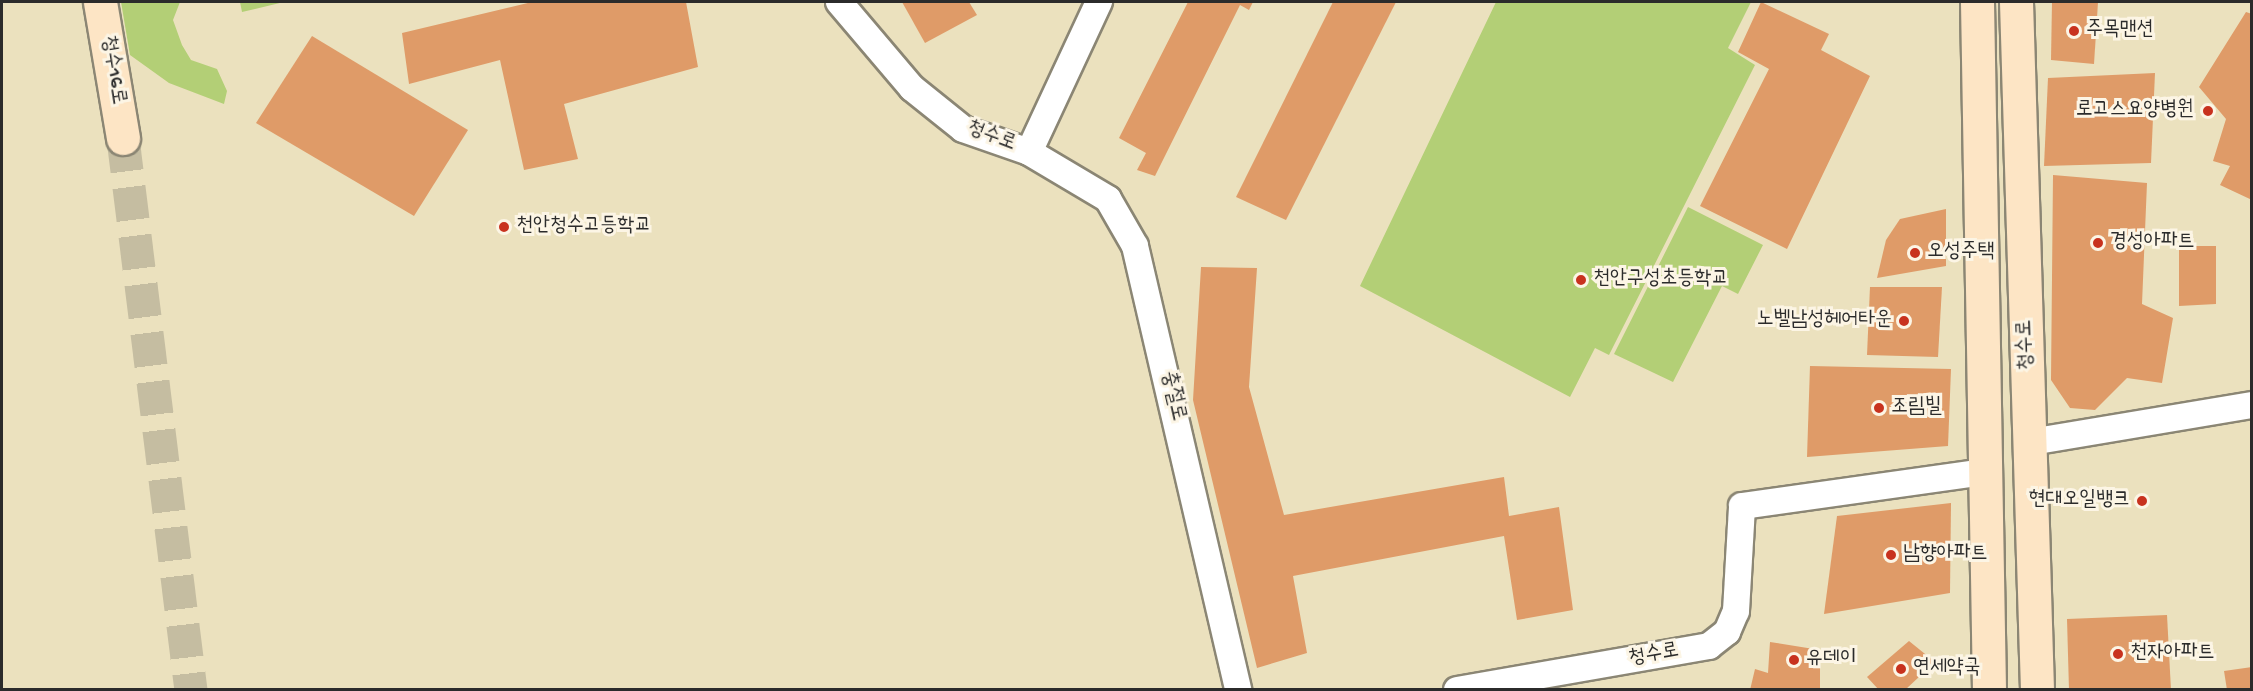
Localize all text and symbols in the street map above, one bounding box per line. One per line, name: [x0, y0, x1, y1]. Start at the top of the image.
place label: 주목맨션: [2086, 18, 2154, 44]
marker: 주목맨션: [2067, 24, 2081, 38]
street label: 청수16로: [94, 34, 130, 106]
place label: 로고스요양병원: [2076, 98, 2194, 124]
marker: 로고스요양병원: [2199, 102, 2217, 120]
street label: 청수로: [963, 116, 1019, 158]
place label: 천안청수고등학교: [516, 214, 651, 240]
marker: 천안청수고등학교: [497, 220, 511, 234]
place label: 경성아파트: [2110, 230, 2194, 256]
marker: 경성아파트: [2091, 236, 2105, 250]
place label: 오성주택: [1927, 240, 1995, 266]
marker: 오성주택: [1908, 246, 1922, 260]
place label: 천안구성초등학교: [1593, 267, 1728, 293]
marker: 천안구성초등학교: [1574, 273, 1588, 287]
place label: 노벨남성헤어타운: [1757, 308, 1892, 334]
marker: 노벨남성헤어타운: [1897, 314, 1911, 328]
street label: 청수로: [2014, 319, 2040, 371]
street label: 충절로: [1154, 368, 1190, 424]
place label: 조림빌: [1891, 395, 1942, 421]
marker: 조림빌: [1872, 401, 1886, 415]
place label: 현대오일뱅크: [2029, 488, 2130, 514]
marker: 현대오일뱅크: [2135, 494, 2149, 508]
place label: 남향아파트: [1903, 542, 1987, 568]
marker: 남향아파트: [1884, 548, 1898, 562]
street label: 청수로: [1627, 639, 1681, 673]
place label: 천자아파트: [2130, 641, 2214, 667]
place label: 유데이: [1806, 647, 1857, 673]
marker: 천자아파트: [2111, 647, 2125, 661]
marker: 유데이: [1787, 653, 1801, 667]
place label: 연세약국: [1913, 656, 1981, 682]
marker: 연세약국: [1894, 662, 1908, 676]

